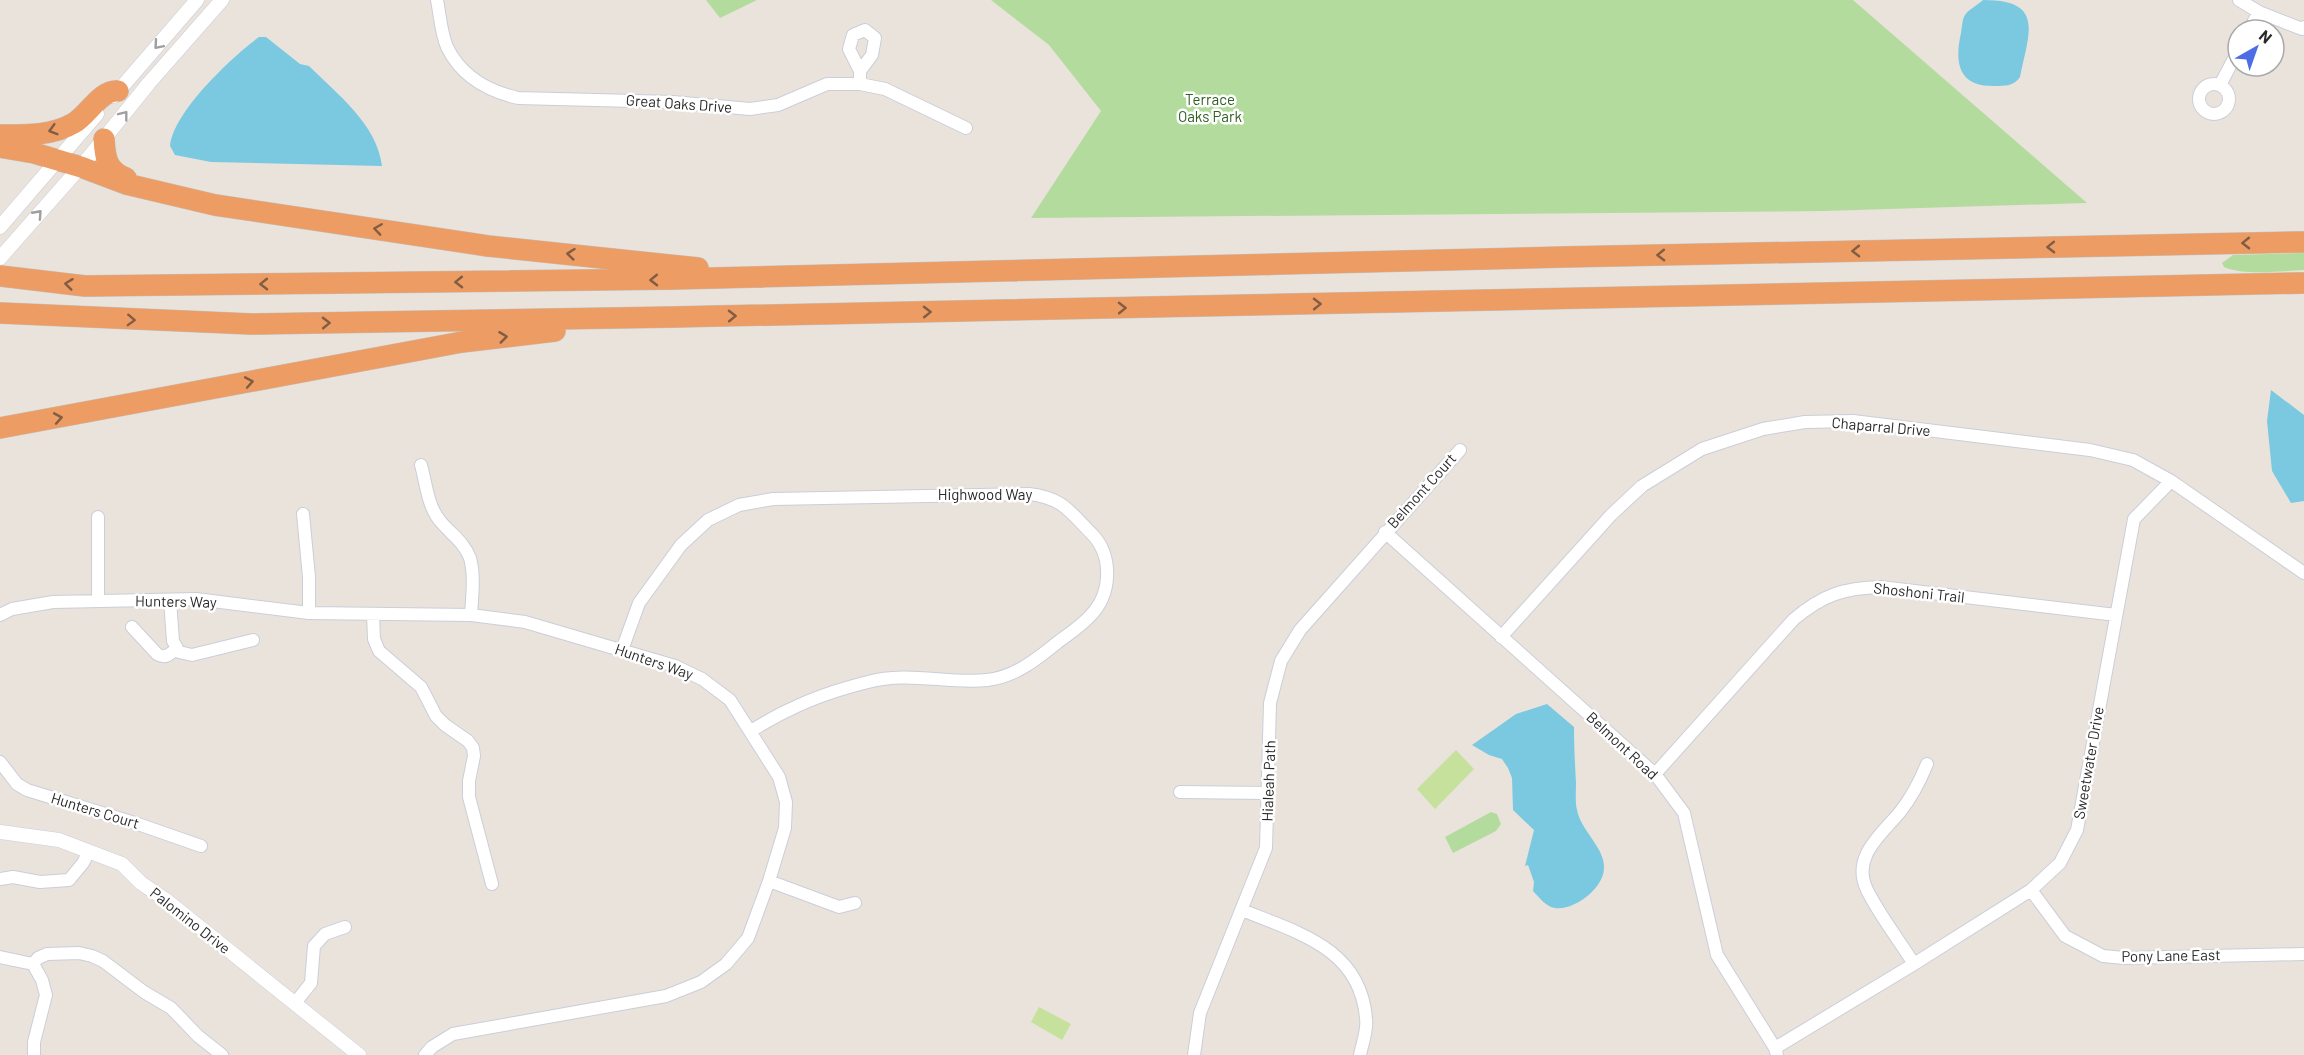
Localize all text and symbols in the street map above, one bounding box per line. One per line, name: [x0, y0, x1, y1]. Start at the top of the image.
north arrow: [2226, 18, 2286, 78]
text: N: [2256, 25, 2276, 47]
one-way arrow: [154, 38, 165, 49]
street label: Great Oaks Drive: [625, 90, 733, 116]
park label: Terrace Oaks Park: [1178, 90, 1242, 125]
one-way arrow: [116, 110, 127, 121]
one-way arrow: [48, 123, 58, 136]
one-way arrow: [31, 210, 42, 221]
one-way arrow: [373, 224, 382, 236]
one-way arrow: [2241, 237, 2250, 250]
one-way arrow: [2046, 241, 2055, 254]
one-way arrow: [1851, 245, 1860, 257]
one-way arrow: [567, 249, 576, 261]
one-way arrow: [1656, 249, 1665, 261]
one-way arrow: [650, 273, 659, 286]
one-way arrow: [455, 276, 464, 288]
one-way arrow: [65, 278, 74, 290]
one-way arrow: [260, 278, 269, 290]
one-way arrow: [1312, 297, 1321, 310]
one-way arrow: [1117, 301, 1126, 314]
one-way arrow: [922, 306, 931, 318]
one-way arrow: [727, 310, 736, 322]
one-way arrow: [127, 313, 136, 326]
one-way arrow: [322, 316, 331, 329]
one-way arrow: [499, 331, 508, 344]
one-way arrow: [244, 376, 254, 389]
one-way arrow: [52, 412, 62, 425]
street label: Chaparral Drive: [1831, 413, 1931, 439]
street label: Belmont Court: [1383, 449, 1459, 531]
street label: Highwood Way: [938, 485, 1032, 503]
street label: Shoshoni Trail: [1873, 578, 1965, 606]
street label: Hunters Way: [135, 591, 217, 611]
street label: Hunters Way: [613, 639, 696, 683]
street label: Sweetwater Drive: [2069, 705, 2107, 821]
street label: Belmont Road: [1583, 708, 1662, 783]
street label: Hialeah Path: [1258, 740, 1278, 822]
street label: Hunters Court: [49, 788, 142, 832]
street label: Palomino Drive: [147, 883, 234, 957]
street label: Pony Lane East: [2121, 945, 2221, 965]

